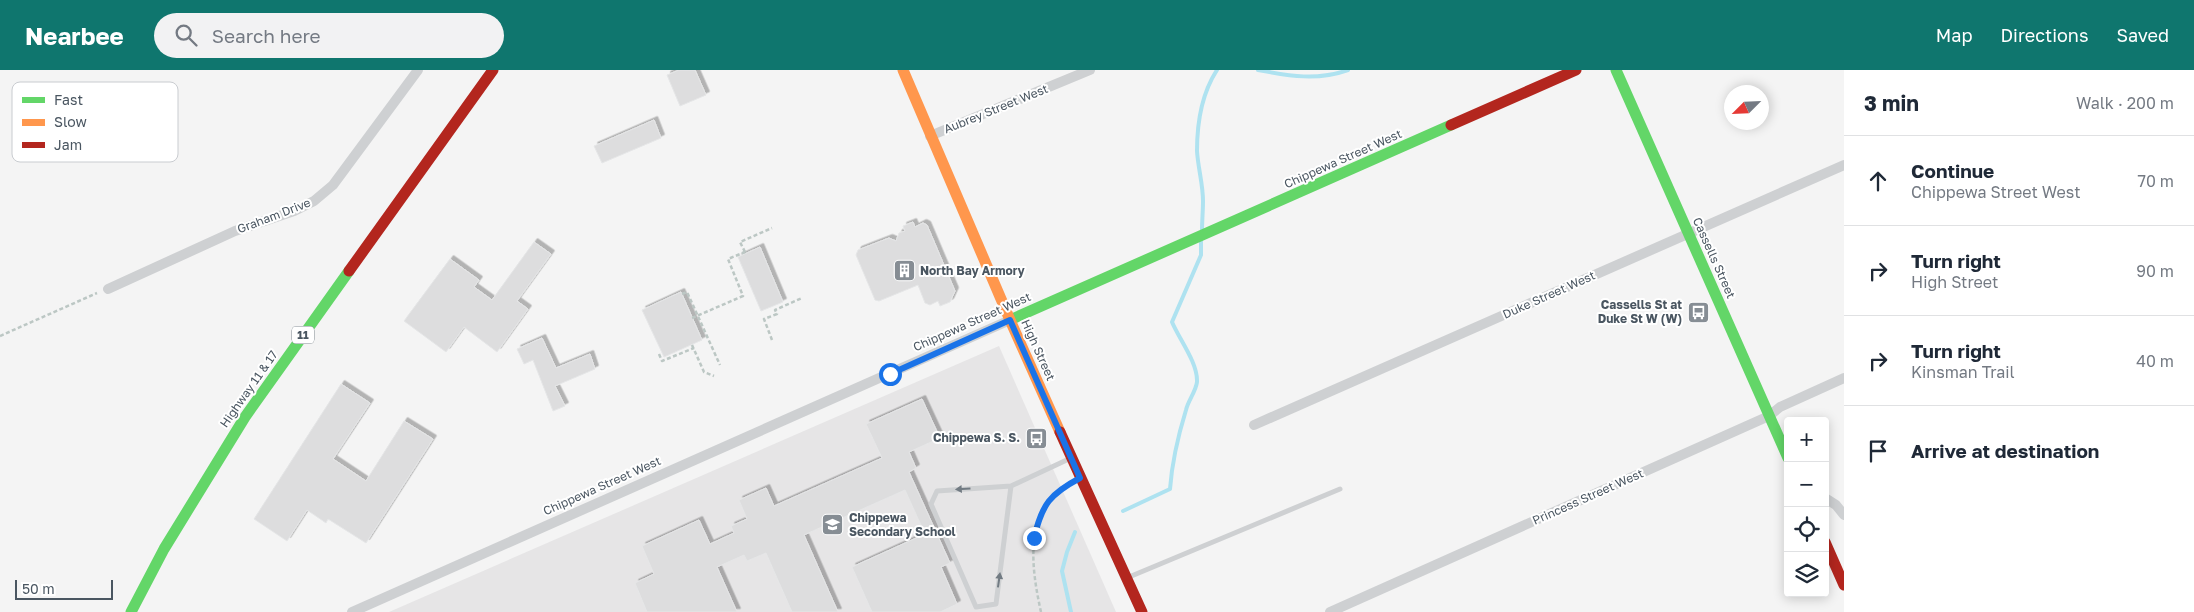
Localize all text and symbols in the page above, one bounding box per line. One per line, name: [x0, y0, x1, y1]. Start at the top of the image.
search box: [154, 13, 504, 58]
text: Nearbee: [25, 21, 124, 50]
icon: search: [172, 21, 200, 49]
text: Search here: [212, 24, 321, 47]
text: Map: [1936, 24, 1972, 46]
text: Directions: [2000, 24, 2088, 46]
text: Saved: [2116, 24, 2169, 46]
street label: Aubrey Street West: [941, 81, 1050, 136]
legend: [12, 82, 178, 162]
north arrow: [1724, 85, 1769, 130]
text: 3 min: [1864, 90, 1919, 116]
text: Fast: [54, 91, 83, 108]
text: Walk · 200 m: [2076, 93, 2174, 113]
text: Slow: [54, 113, 87, 130]
street label: Chippewa Street West: [1282, 126, 1404, 191]
text: Jam: [54, 136, 82, 153]
text: Continue: [1911, 159, 1994, 182]
icon: ahead: [1864, 167, 1892, 195]
text: 70 m: [2137, 171, 2174, 191]
text: Chippewa Street West: [1911, 182, 2081, 202]
street label: Graham Drive: [235, 195, 313, 236]
street label: Cassells Street: [1690, 215, 1739, 301]
text: Turn right: [1911, 249, 2001, 272]
icon: right: [1864, 257, 1892, 285]
building icon: North Bay Armory: [892, 259, 916, 283]
text: 90 m: [2136, 261, 2174, 281]
place label: North Bay Armory: [920, 263, 1026, 278]
street label: Duke Street West: [1500, 267, 1598, 322]
text: High Street: [1911, 272, 1999, 292]
street label: Chippewa Street West: [911, 289, 1033, 354]
place label: Cassells St at Duke St W (W): [1598, 297, 1682, 326]
bus stop icon: Cassells St at Duke St W (W): [1686, 300, 1710, 324]
street label: High Street: [1018, 317, 1059, 383]
road number: 11: [292, 326, 314, 344]
text: Turn right: [1911, 339, 2001, 362]
street label: Highway 11 & 17: [216, 347, 281, 430]
icon: right: [1864, 347, 1892, 375]
text: 40 m: [2136, 351, 2174, 371]
text: Kinsman Trail: [1911, 362, 2015, 382]
route start: [879, 363, 902, 386]
map controls: [1784, 417, 1829, 597]
button: +: [1784, 417, 1829, 462]
bus stop icon: Chippewa S. S.: [1024, 426, 1048, 450]
place label: Chippewa S. S.: [933, 430, 1020, 445]
icon: arrive: [1864, 437, 1892, 465]
text: Arrive at destination: [1911, 439, 2099, 462]
street label: Chippewa Street West: [541, 453, 663, 518]
button: −: [1784, 462, 1829, 507]
street label: Princess Street West: [1530, 465, 1646, 528]
one-way arrow: [954, 486, 970, 494]
button: locate: [1784, 507, 1829, 552]
place label: Chippewa Secondary School: [849, 510, 956, 539]
school or university icon: Chippewa Secondary School: [821, 513, 845, 537]
route end: [1023, 527, 1046, 550]
button: layers: [1784, 552, 1829, 597]
one-way arrow: [995, 572, 1003, 588]
scale bar: [15, 577, 112, 600]
text: 50 m: [22, 580, 55, 597]

